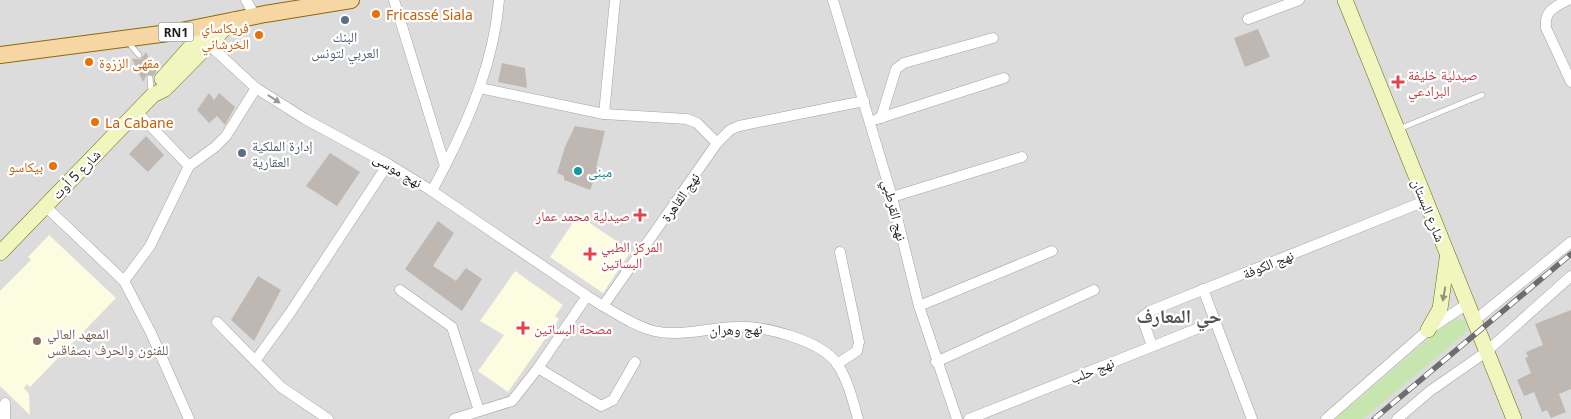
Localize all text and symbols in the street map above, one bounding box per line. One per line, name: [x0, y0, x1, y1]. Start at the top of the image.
place label: Fricassé Siala: [386, 5, 473, 24]
marker: Fricassé Siala: [370, 8, 382, 20]
marker: البنك العربي لتونس: [339, 14, 351, 26]
place label: فريكاساي الخرشاني: [201, 18, 249, 55]
road number: RN1: [158, 22, 194, 42]
place label: البنك العربي لتونس: [311, 27, 379, 64]
marker: فريكاساي الخرشاني: [253, 29, 265, 41]
place label: مقهى الززوة: [99, 53, 159, 72]
marker: مقهى الززوة: [83, 56, 95, 68]
place label: صيدلية خليفة البرادعي: [1408, 65, 1478, 102]
marker: صيدلية خليفة البرادعي: [1392, 76, 1404, 88]
one-way arrow: [267, 94, 280, 104]
place label: La Cabane: [105, 113, 174, 132]
marker: La Cabane: [89, 116, 101, 128]
place label: إدارة الملكية العقارية: [252, 136, 313, 171]
street label: شارع 5 أوت: [47, 145, 105, 204]
marker: إدارة الملكية العقارية: [236, 147, 248, 159]
street label: نهج موسى: [369, 148, 426, 193]
place label: بيكاسو: [8, 157, 43, 176]
marker: بيكاسو: [47, 160, 59, 172]
place label: مبنى: [588, 162, 612, 181]
marker: مبنى: [572, 165, 584, 177]
street label: نهج القاهرة: [656, 169, 705, 226]
street label: شارع البستان: [1407, 176, 1450, 245]
street label: نهج القرطبي: [876, 177, 912, 243]
place label: صيدلية محمد عمار: [535, 206, 630, 225]
marker: صيدلية محمد عمار: [634, 209, 646, 221]
place label: المركز الطبي البساتين: [601, 237, 663, 272]
street label: نهج الكوفة: [1240, 245, 1297, 284]
marker: المركز الطبي البساتين: [583, 247, 597, 261]
one-way arrow: [1439, 287, 1447, 303]
district label: حي المعارف: [1136, 303, 1222, 332]
place label: مصحة البساتين: [534, 319, 612, 338]
street label: نهج وهران: [709, 319, 763, 340]
marker: مصحة البساتين: [516, 321, 530, 335]
place label: المعهد العالي للفنون والحرف بصفاقس: [47, 324, 168, 359]
marker: المعهد العالي للفنون والحرف بصفاقس: [31, 335, 43, 347]
street label: نهج حلب: [1067, 353, 1117, 388]

